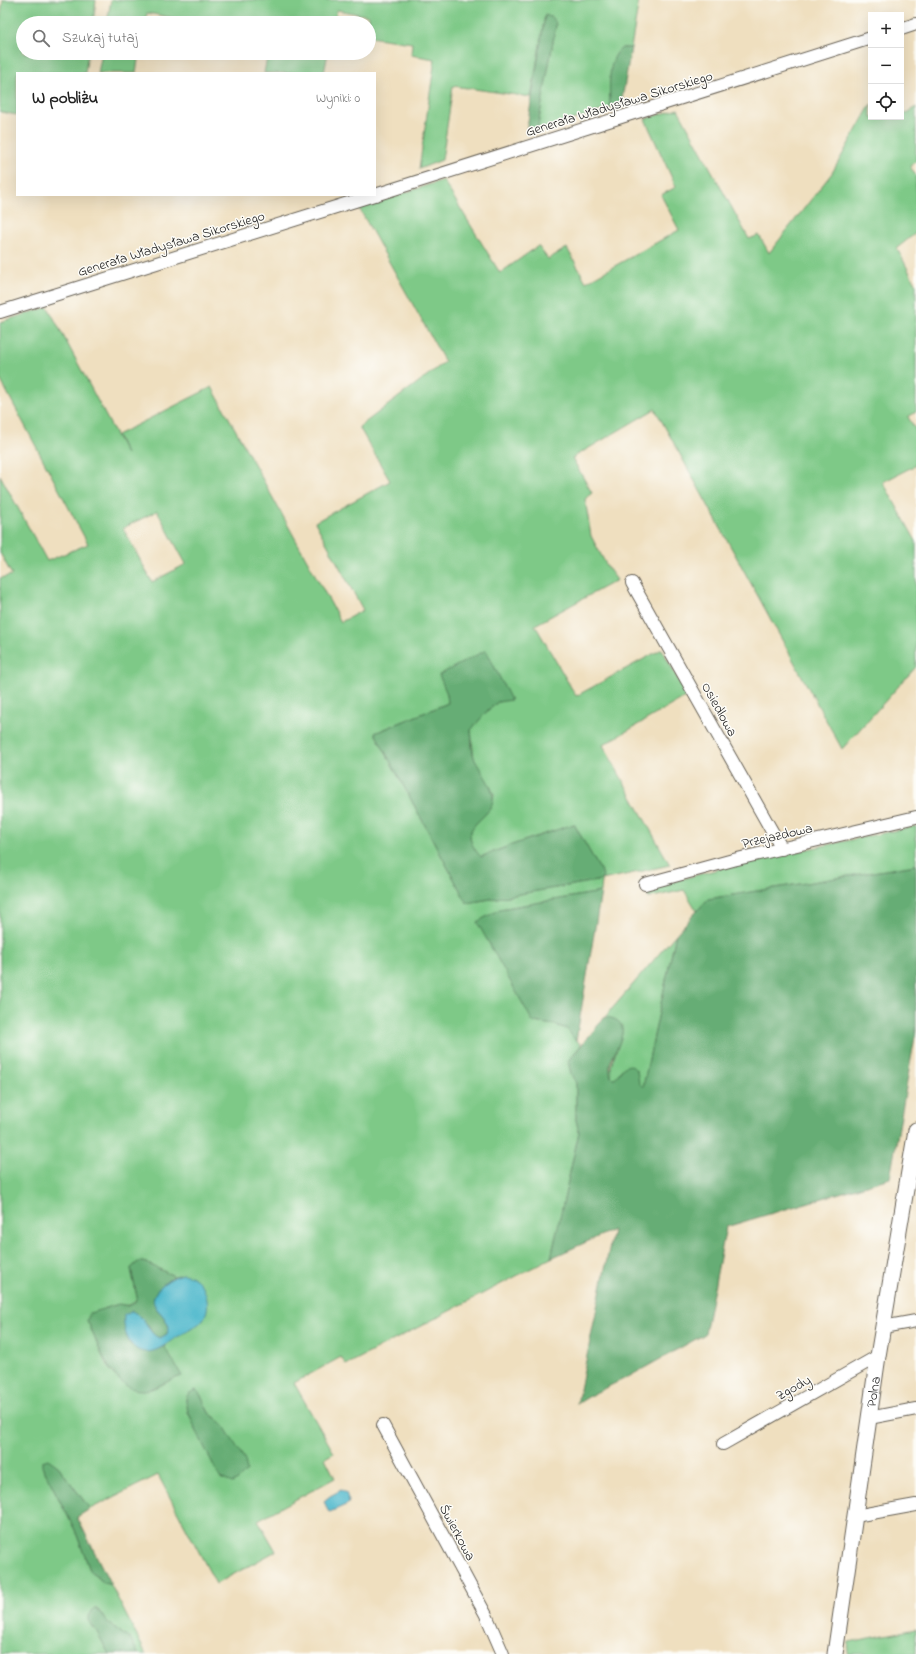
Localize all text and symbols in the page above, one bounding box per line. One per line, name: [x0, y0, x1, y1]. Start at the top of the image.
map controls: [868, 12, 904, 120]
button: +: [868, 12, 904, 48]
search box: [16, 16, 376, 60]
icon: search: [30, 27, 52, 49]
text: Szukaj tutaj: [62, 27, 138, 49]
button: −: [868, 48, 904, 84]
street label: Generała Władysława Sikorskiego: [523, 66, 716, 144]
button: locate: [868, 84, 904, 120]
text: W pobliżu: [32, 86, 98, 111]
text: Wyniki: 0: [316, 89, 360, 108]
street label: Generała Władysława Sikorskiego: [75, 206, 268, 284]
street label: Osiedlowa: [695, 679, 742, 741]
street label: Przejazdowa: [740, 818, 815, 855]
street label: Zgody: [772, 1370, 816, 1407]
street label: Polna: [862, 1375, 887, 1409]
street label: Świerkowa: [433, 1501, 480, 1565]

